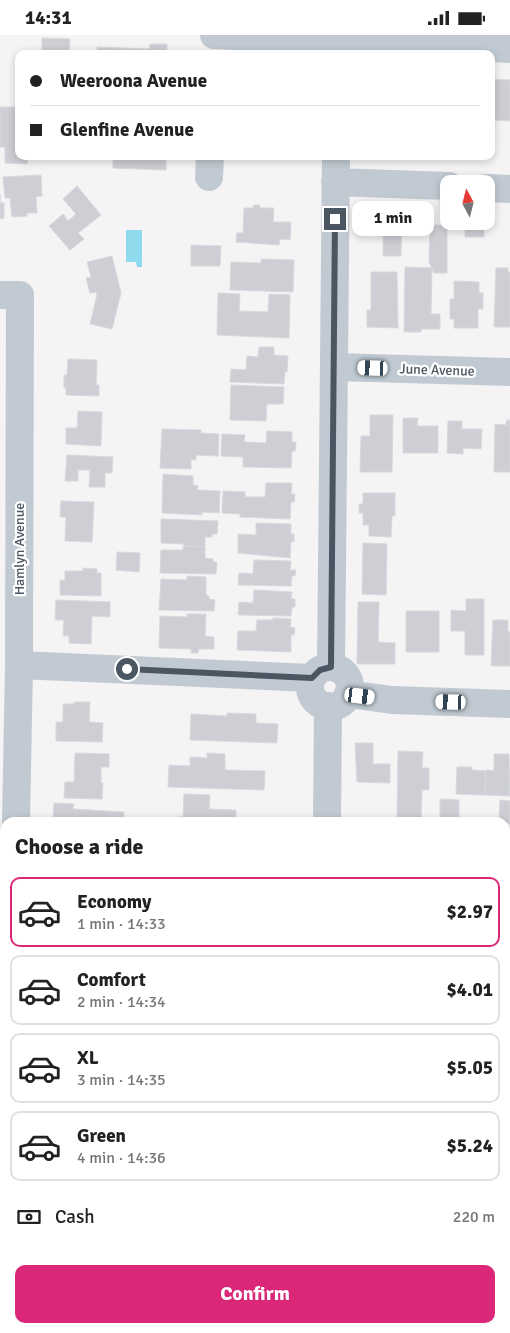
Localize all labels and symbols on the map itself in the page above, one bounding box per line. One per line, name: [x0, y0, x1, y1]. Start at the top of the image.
north arrow: [440, 175, 495, 230]
callout: 1 min: [352, 201, 435, 237]
route end: [324, 208, 346, 230]
car: [357, 360, 388, 376]
street label: June Avenue: [399, 360, 475, 380]
street label: Hamlyn Avenue: [11, 503, 28, 595]
route start: [116, 658, 138, 680]
car: [344, 687, 375, 705]
car: [435, 694, 466, 710]

